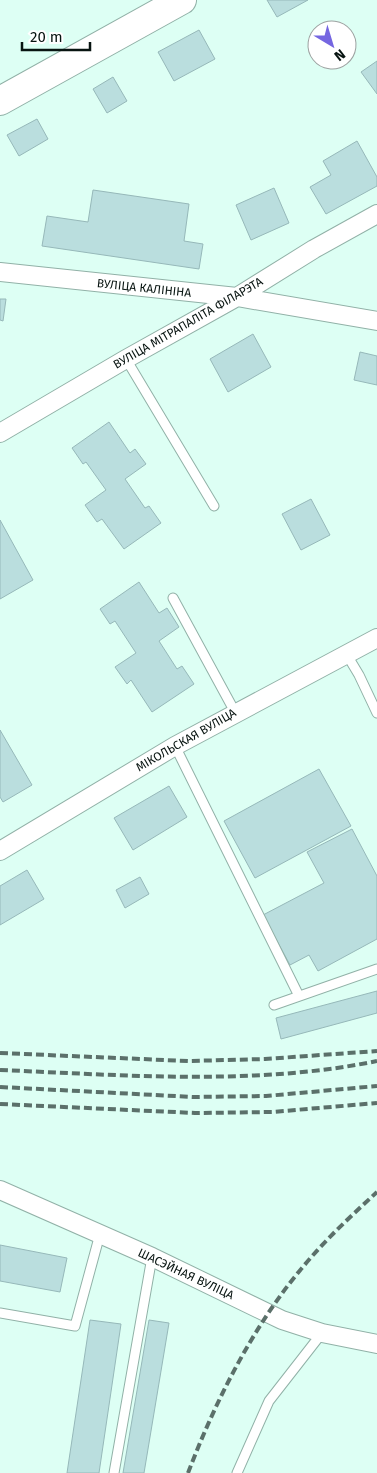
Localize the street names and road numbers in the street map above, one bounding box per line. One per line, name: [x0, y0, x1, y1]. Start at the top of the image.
street label: ВУЛІЦА МІТРАПАЛІТА ФІЛАРЭТА: [111, 274, 265, 372]
street label: ВУЛІЦА КАЛІНІНА: [96, 276, 192, 300]
street label: МІКОЛЬСКАЯ ВУЛІЦА: [133, 706, 239, 774]
street label: ШАСЭЙНАЯ ВУЛІЦА: [136, 1245, 237, 1302]

